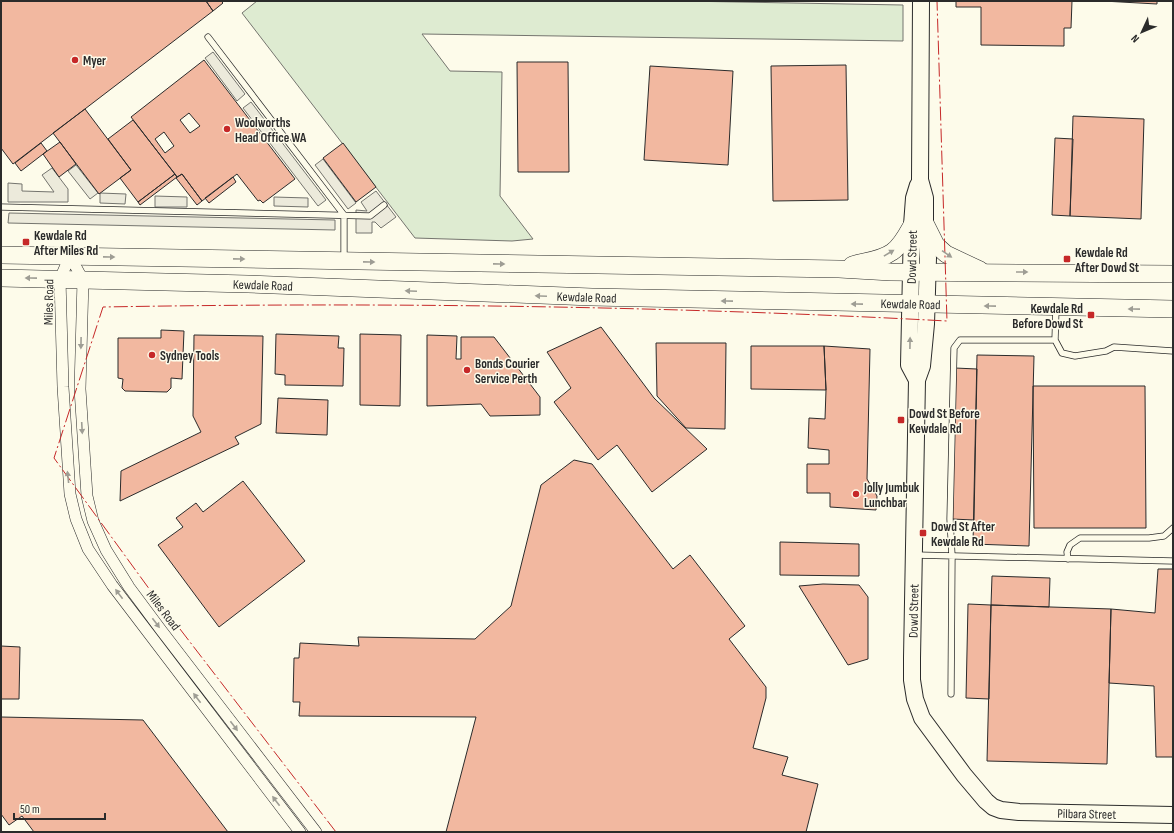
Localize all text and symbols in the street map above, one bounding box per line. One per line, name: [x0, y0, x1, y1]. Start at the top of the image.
north arrow: [1122, 12, 1162, 52]
text: N: [1128, 32, 1142, 45]
place label: Myer: [83, 53, 106, 69]
marker: Myer: [70, 55, 80, 65]
place label: Woolworths Head Office WA: [235, 115, 307, 146]
marker: Woolworths Head Office WA: [222, 124, 232, 134]
place label: Kewdale Rd After Miles Rd: [33, 228, 98, 259]
street label: Dowd Street: [904, 230, 921, 284]
marker: Kewdale Rd After Miles Rd: [21, 237, 31, 247]
place label: Kewdale Rd After Dowd St: [1074, 245, 1140, 276]
one-way arrow: [883, 249, 895, 256]
one-way arrow: [941, 250, 953, 257]
one-way arrow: [103, 254, 116, 260]
marker: Kewdale Rd After Dowd St: [1062, 254, 1072, 264]
one-way arrow: [233, 256, 246, 262]
one-way arrow: [363, 259, 376, 265]
one-way arrow: [493, 261, 506, 267]
one-way arrow: [1016, 269, 1029, 275]
one-way arrow: [24, 275, 37, 281]
street label: Kewdale Road: [233, 277, 293, 295]
street label: Miles Road: [41, 279, 57, 325]
one-way arrow: [404, 288, 417, 294]
street label: Kewdale Road: [556, 289, 617, 307]
one-way arrow: [535, 292, 547, 299]
street label: Kewdale Road: [880, 296, 941, 313]
one-way arrow: [721, 297, 733, 304]
one-way arrow: [851, 300, 863, 307]
place label: Kewdale Rd Before Dowd St: [1012, 301, 1084, 332]
one-way arrow: [983, 303, 996, 309]
one-way arrow: [1127, 306, 1140, 312]
marker: Kewdale Rd Before Dowd St: [1086, 310, 1096, 320]
one-way arrow: [907, 336, 913, 349]
one-way arrow: [78, 337, 84, 350]
place label: Sydney Tools: [160, 348, 219, 364]
marker: Sydney Tools: [147, 350, 157, 360]
place label: Bonds Courier Service Perth: [475, 356, 539, 387]
marker: Bonds Courier Service Perth: [462, 365, 472, 375]
place label: Dowd St Before Kewdale Rd: [909, 406, 980, 437]
marker: Dowd St Before Kewdale Rd: [896, 415, 906, 425]
one-way arrow: [79, 422, 85, 435]
one-way arrow: [65, 470, 71, 483]
place label: Jolly Jumbuk Lunchbar: [863, 480, 920, 511]
marker: Jolly Jumbuk Lunchbar: [851, 489, 861, 499]
place label: Dowd St After Kewdale Rd: [931, 519, 995, 550]
marker: Dowd St After Kewdale Rd: [918, 528, 928, 538]
street label: Dowd Street: [906, 584, 922, 638]
street label: Miles Road: [143, 587, 183, 634]
one-way arrow: [115, 589, 123, 599]
one-way arrow: [152, 617, 160, 628]
one-way arrow: [193, 692, 201, 703]
one-way arrow: [230, 721, 239, 732]
scale bar: [14, 795, 105, 821]
one-way arrow: [272, 796, 280, 807]
text: 50 m: [20, 802, 40, 817]
street label: Pilbara Street: [1057, 806, 1116, 823]

